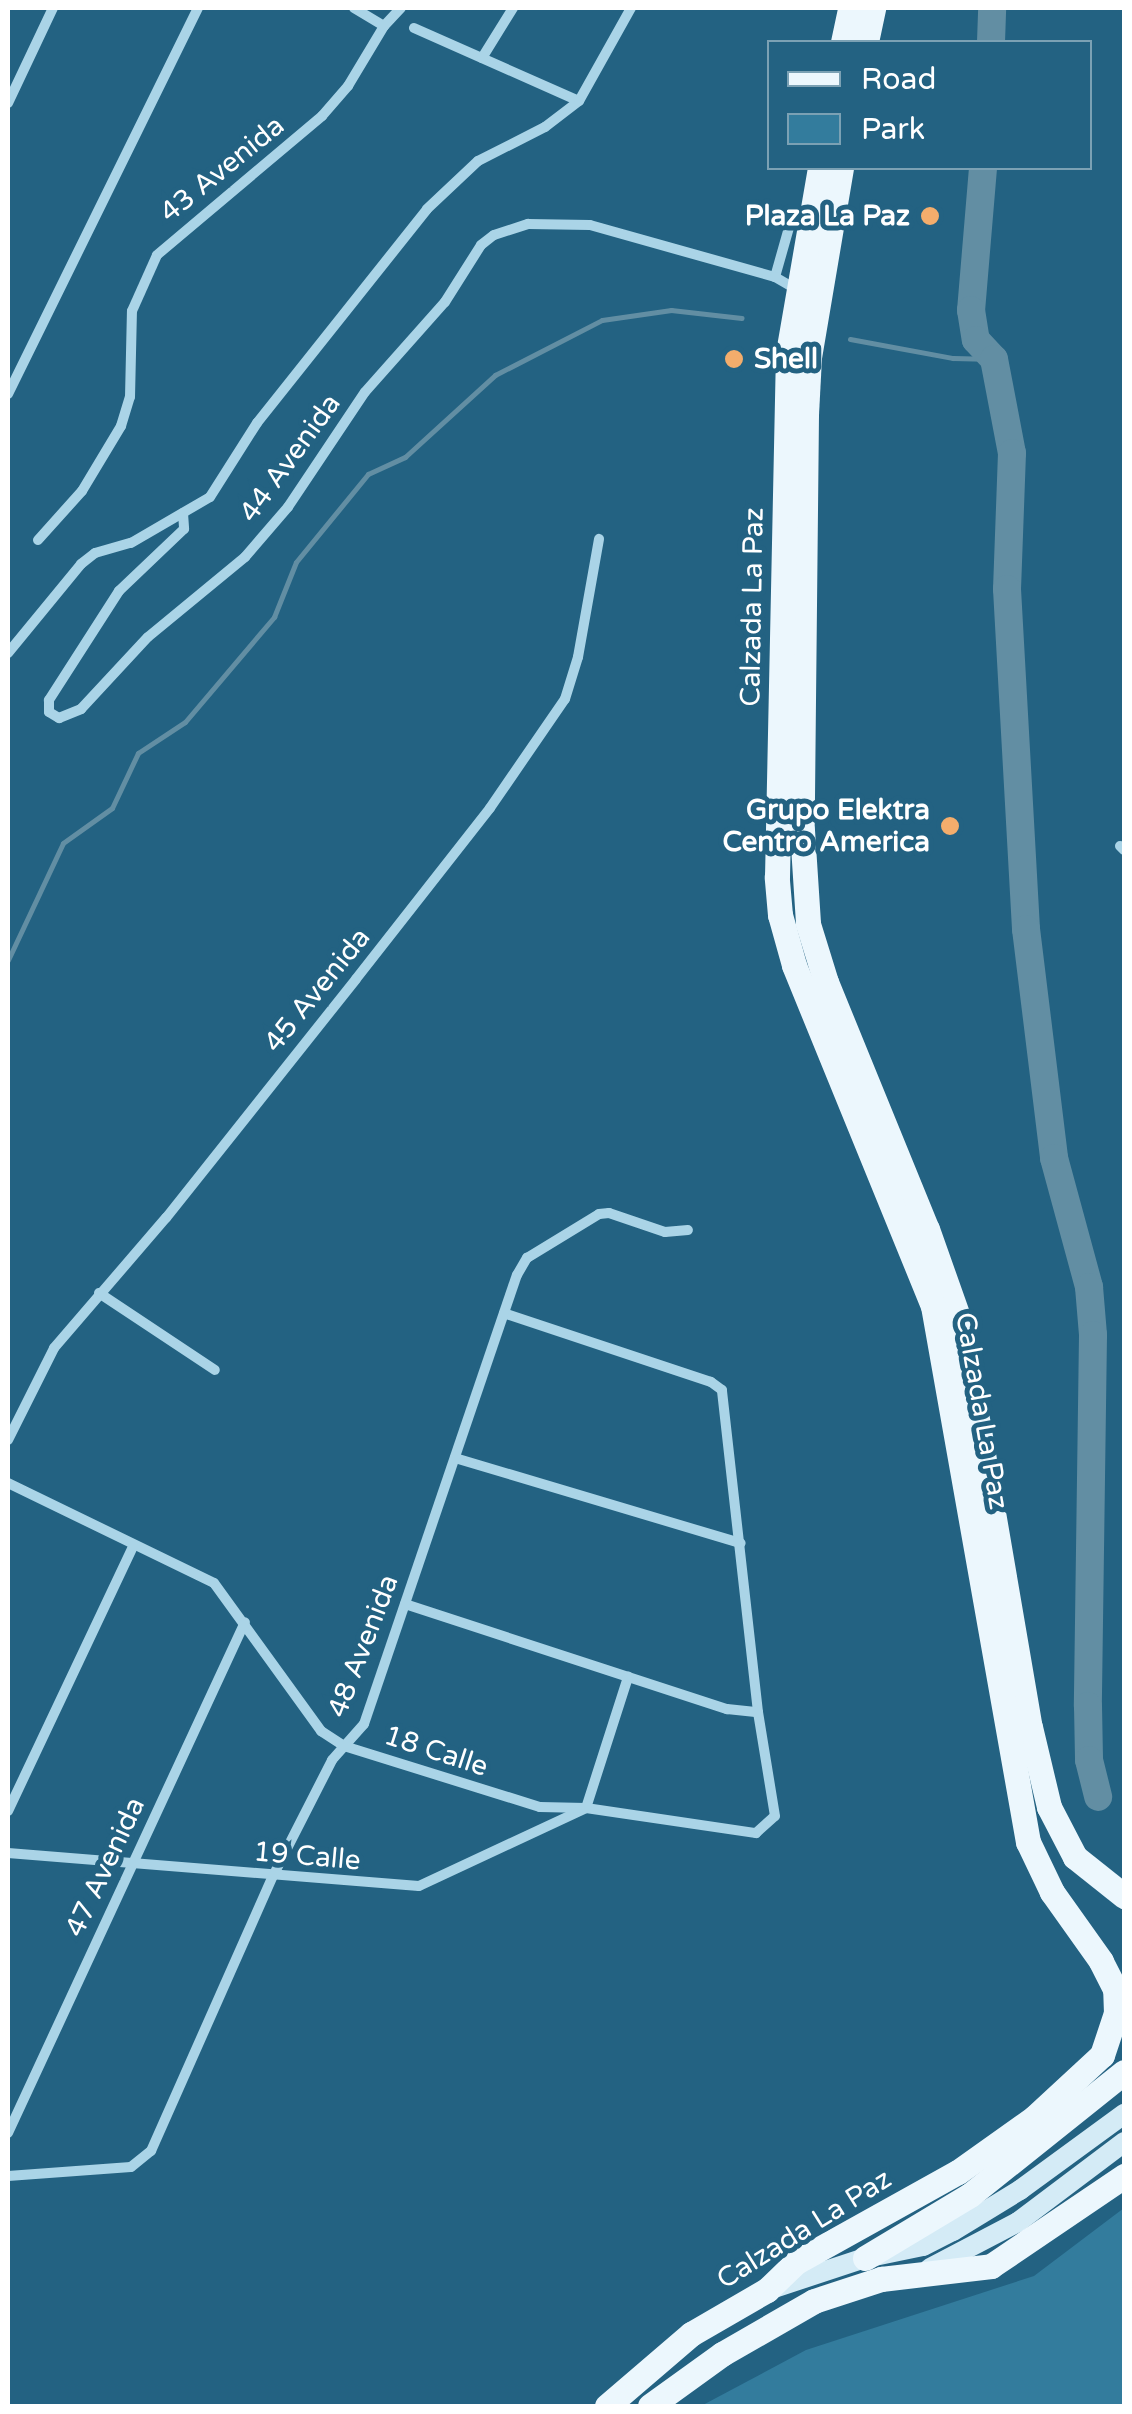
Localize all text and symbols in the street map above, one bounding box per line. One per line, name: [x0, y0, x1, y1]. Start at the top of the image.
legend: [767, 40, 1092, 170]
text: Road: [861, 61, 936, 98]
street label: 43 Avenida: [153, 109, 291, 229]
text: Park: [861, 111, 925, 148]
place label: Plaza La Paz: [745, 199, 910, 233]
marker: Plaza La Paz: [919, 205, 941, 227]
place label: Shell: [754, 342, 818, 376]
marker: Shell: [723, 348, 745, 370]
street label: 44 Avenida: [232, 387, 348, 529]
street label: Calzada La Paz: [733, 507, 771, 707]
place label: Grupo Elektra Centro America: [722, 793, 930, 859]
marker: Grupo Elektra Centro America: [939, 815, 961, 837]
street label: 45 Avenida: [257, 921, 377, 1059]
street label: Calzada La Paz: [948, 1310, 1016, 1512]
street label: 48 Avenida: [320, 1570, 406, 1722]
street label: 18 Calle: [380, 1718, 492, 1784]
street label: 47 Avenida: [58, 1792, 152, 1942]
street label: 19 Calle: [252, 1835, 362, 1877]
street label: Calzada La Paz: [711, 2162, 897, 2296]

